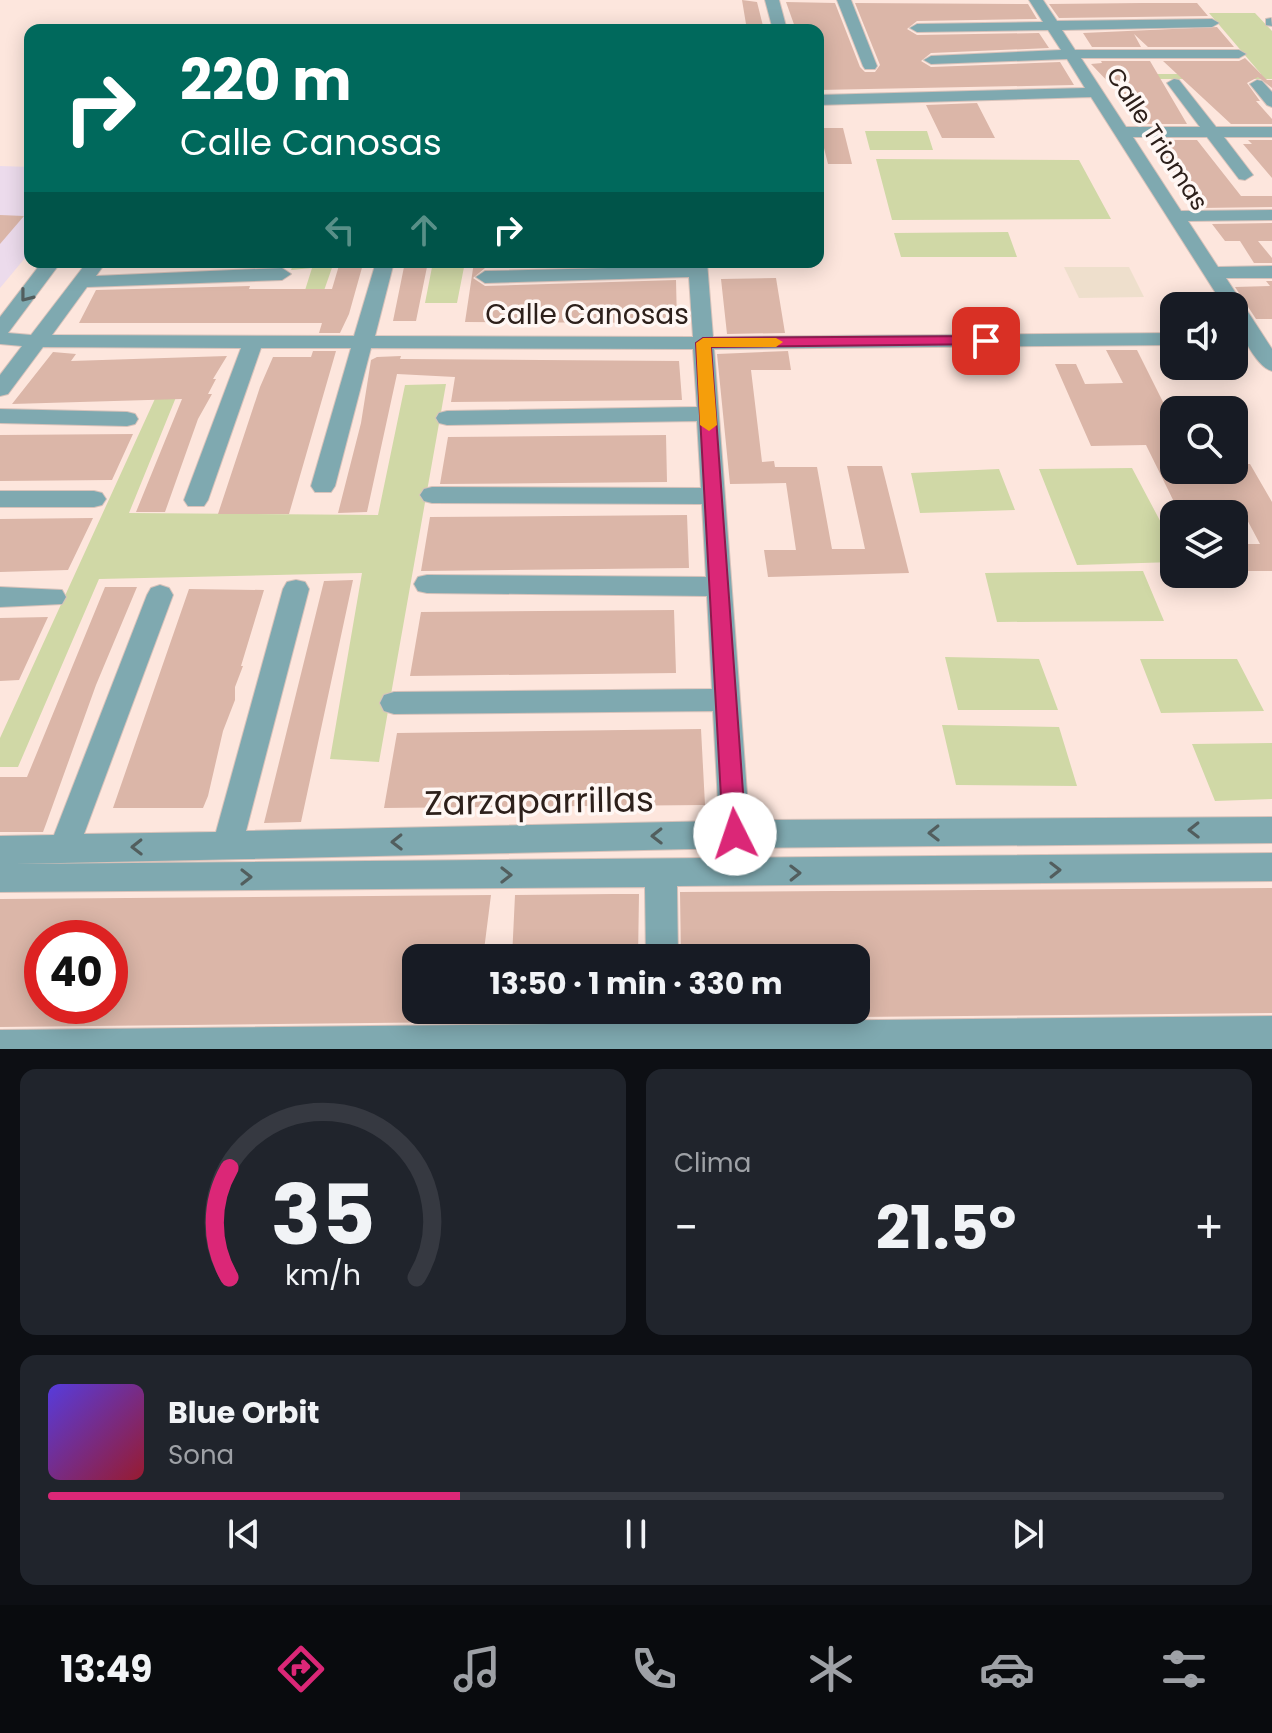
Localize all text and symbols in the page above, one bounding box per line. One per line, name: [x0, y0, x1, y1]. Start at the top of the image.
text: 220 m: [180, 41, 352, 120]
icon: right: [48, 56, 152, 160]
street label: Calle Triomas: [1099, 61, 1216, 217]
text: Calle Canosas: [180, 117, 442, 168]
icon: left: [318, 208, 362, 252]
icon: ahead: [402, 208, 446, 252]
icon: right: [486, 208, 530, 252]
one-way arrow: [22, 287, 36, 302]
map controls: [1160, 292, 1248, 588]
button: sound: [1160, 292, 1248, 380]
street label: Calle Canosas: [485, 295, 689, 334]
pin: [952, 307, 1020, 375]
icon: arrive: [964, 319, 1008, 363]
button: search: [1160, 396, 1248, 484]
button: layers: [1160, 500, 1248, 588]
street label: Zarzaparrillas: [424, 775, 654, 827]
position arrow: [693, 792, 777, 876]
one-way arrow: [1187, 821, 1200, 839]
one-way arrow: [927, 824, 940, 842]
one-way arrow: [650, 828, 663, 845]
one-way arrow: [390, 834, 403, 851]
one-way arrow: [130, 839, 143, 856]
one-way arrow: [1049, 861, 1062, 879]
one-way arrow: [789, 864, 802, 882]
one-way arrow: [500, 867, 513, 884]
one-way arrow: [240, 868, 253, 886]
speed limit sign: 40: [24, 920, 128, 1024]
text: 13:50 · 1 min · 330 m: [490, 962, 782, 1005]
text: Clima: [674, 1145, 751, 1181]
text: 35: [271, 1157, 375, 1273]
text: 21.5°: [876, 1186, 1016, 1270]
text: −: [674, 1197, 698, 1258]
text: +: [1194, 1197, 1224, 1258]
text: km/h: [285, 1255, 361, 1295]
text: Blue Orbit: [168, 1391, 320, 1434]
text: Sona: [168, 1437, 234, 1473]
icon: previous: [222, 1512, 266, 1556]
icon: pause: [614, 1512, 658, 1556]
icon: next: [1006, 1512, 1050, 1556]
icon: directions: [273, 1641, 329, 1697]
icon: music: [449, 1641, 505, 1697]
icon: phone: [626, 1641, 682, 1697]
icon: climate: [803, 1641, 859, 1697]
icon: car: [979, 1641, 1035, 1697]
icon: filters: [1156, 1641, 1212, 1697]
text: 13:49: [60, 1644, 152, 1695]

